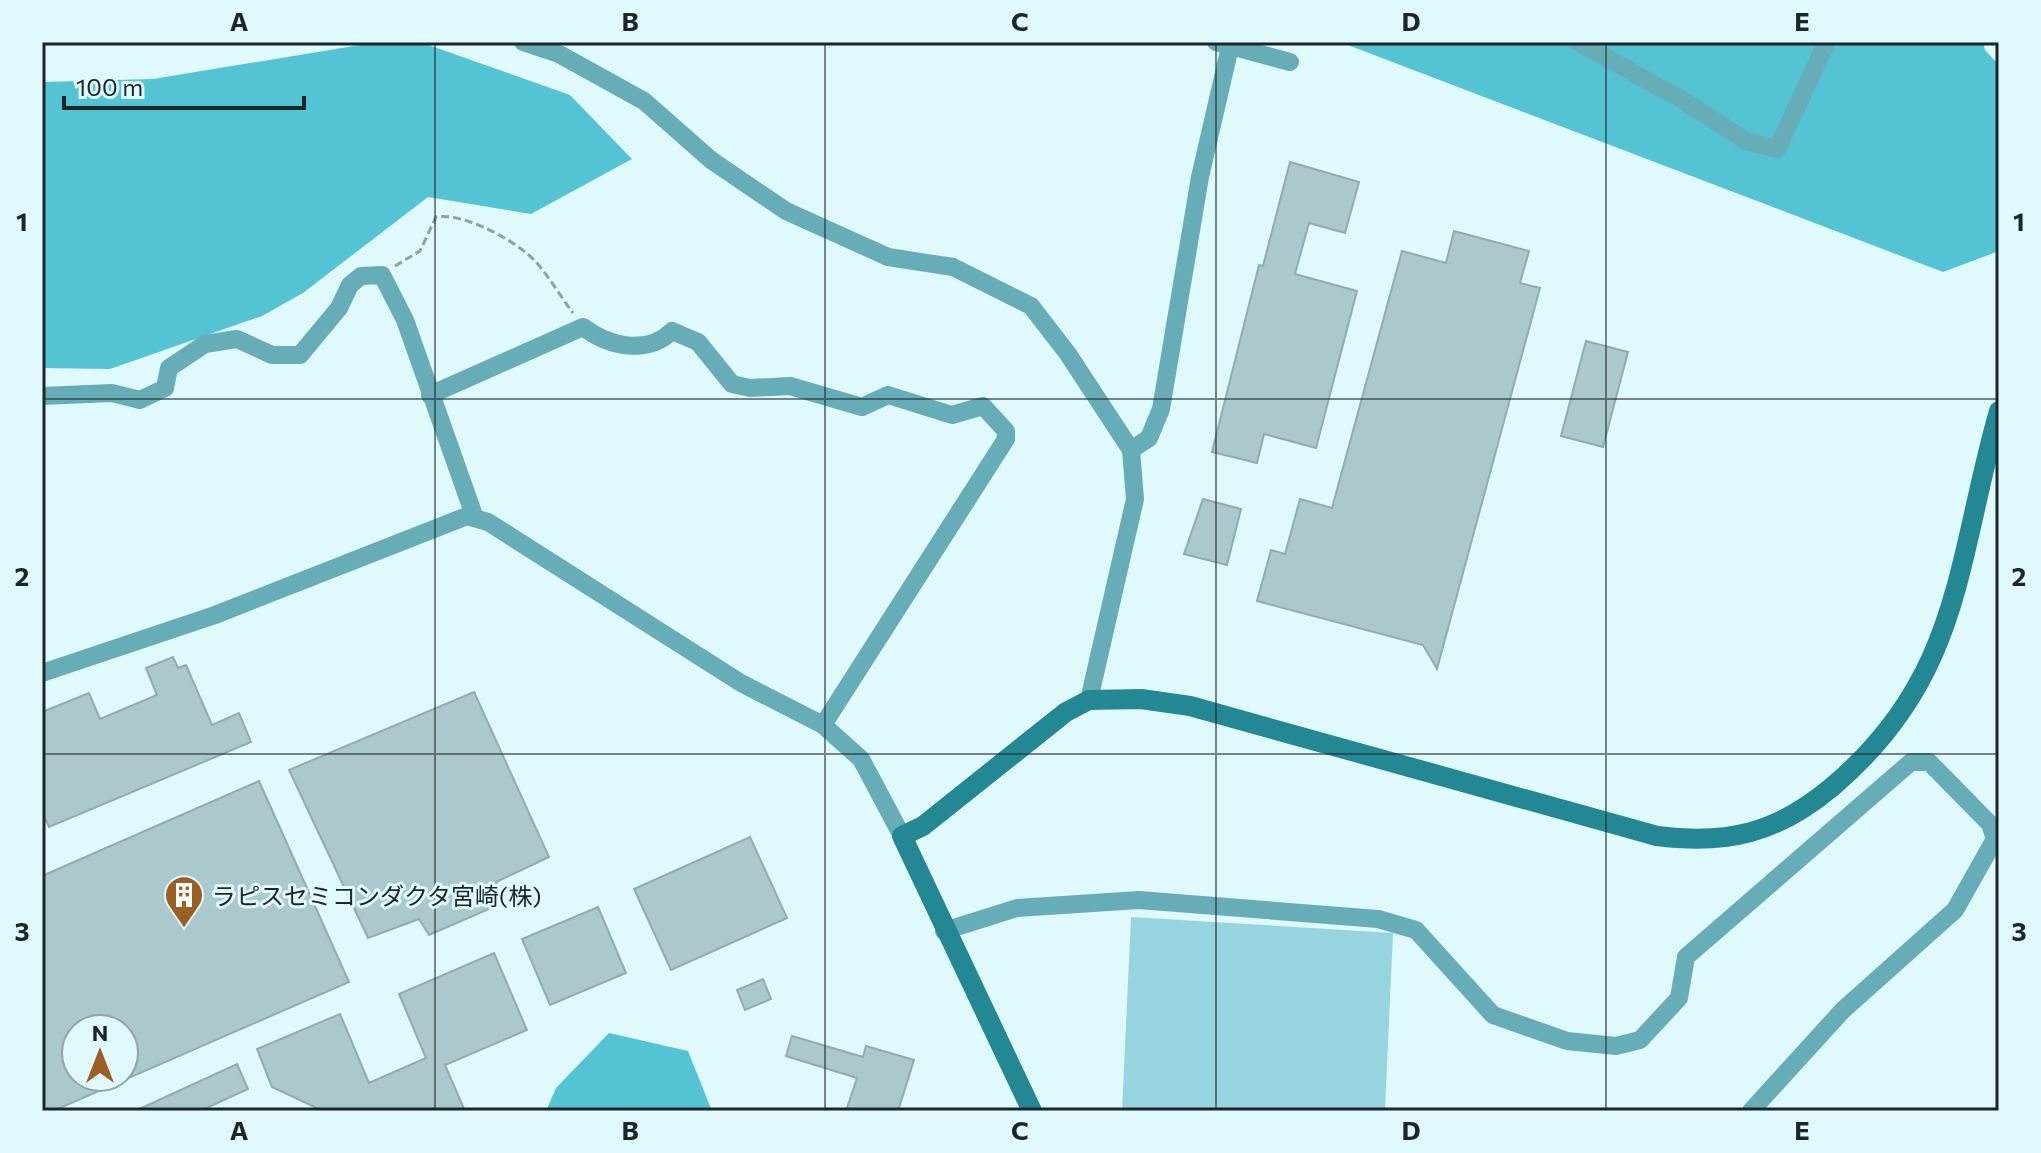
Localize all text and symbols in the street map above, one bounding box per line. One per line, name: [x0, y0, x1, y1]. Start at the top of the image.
text: A: [230, 5, 249, 36]
text: B: [621, 5, 639, 36]
text: C: [1011, 5, 1029, 36]
text: D: [1401, 5, 1421, 36]
text: E: [1794, 5, 1810, 36]
scale bar: [64, 60, 304, 110]
text: 100 m: [76, 72, 143, 101]
text: 1: [16, 205, 28, 236]
text: 1: [2013, 205, 2025, 236]
text: 2: [15, 560, 29, 591]
text: 2: [2012, 560, 2026, 591]
building icon: ラピスセミコンダクタ宮崎(株): [163, 874, 205, 929]
place label: ラピスセミコンダクタ宮崎(株): [212, 881, 542, 910]
text: 3: [14, 915, 30, 946]
text: 3: [2011, 915, 2027, 946]
north arrow: [60, 1013, 140, 1093]
text: N: [92, 1019, 108, 1046]
text: A: [230, 1114, 249, 1145]
text: B: [621, 1114, 639, 1145]
text: C: [1011, 1114, 1029, 1145]
text: D: [1401, 1114, 1421, 1145]
text: E: [1794, 1114, 1810, 1145]

